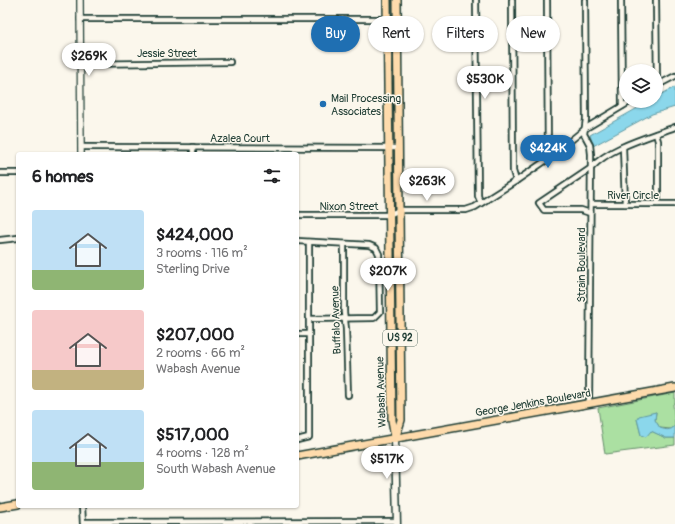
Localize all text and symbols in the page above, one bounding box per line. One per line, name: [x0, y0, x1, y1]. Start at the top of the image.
chip: Buy: [311, 16, 360, 52]
chip: Rent: [368, 16, 424, 52]
chip: Filters: [432, 16, 498, 52]
chip: New: [506, 16, 560, 52]
pin: $269K: [61, 43, 117, 77]
street label: Jessie Street: [137, 47, 198, 60]
text: $269K: [71, 48, 107, 64]
map controls: [619, 64, 663, 108]
button: layers: [619, 64, 663, 108]
pin: $530K: [457, 66, 513, 100]
text: $530K: [466, 71, 504, 87]
place label: Mail Processing Associates: [331, 92, 401, 118]
marker: Mail Processing Associates: [318, 99, 328, 109]
street label: Azalea Court: [210, 132, 271, 145]
pin: $424K: [520, 135, 576, 169]
text: $424K: [529, 140, 567, 156]
icon: filters: [261, 165, 283, 187]
text: 6 homes: [32, 166, 93, 187]
pin: $263K: [399, 168, 455, 202]
text: $263K: [409, 173, 445, 189]
street label: River Circle: [607, 189, 659, 202]
street label: Nixon Street: [319, 200, 379, 213]
text: $424,000: [156, 224, 234, 245]
icon: home: [64, 226, 112, 274]
street label: Strain Boulevard: [575, 227, 588, 303]
text: 3 rooms · 116 m²: [156, 245, 248, 261]
pin: $207K: [360, 258, 416, 292]
text: Sterling Drive: [156, 261, 230, 277]
text: $207K: [369, 263, 407, 279]
street label: Buffalo Avenue: [328, 285, 344, 355]
text: $207,000: [156, 324, 234, 345]
icon: home: [64, 326, 112, 374]
road number: US 92: [383, 330, 417, 346]
text: 2 rooms · 66 m²: [156, 345, 245, 361]
street label: Wabash Avenue: [373, 356, 389, 428]
text: Wabash Avenue: [156, 361, 240, 377]
street label: George Jenkins Boulevard: [474, 386, 592, 420]
text: $517,000: [156, 424, 229, 445]
icon: home: [64, 426, 112, 474]
text: 4 rooms · 128 m²: [156, 445, 249, 461]
pin: $517K: [359, 446, 415, 480]
text: $517K: [370, 451, 404, 467]
text: South Wabash Avenue: [156, 461, 276, 477]

